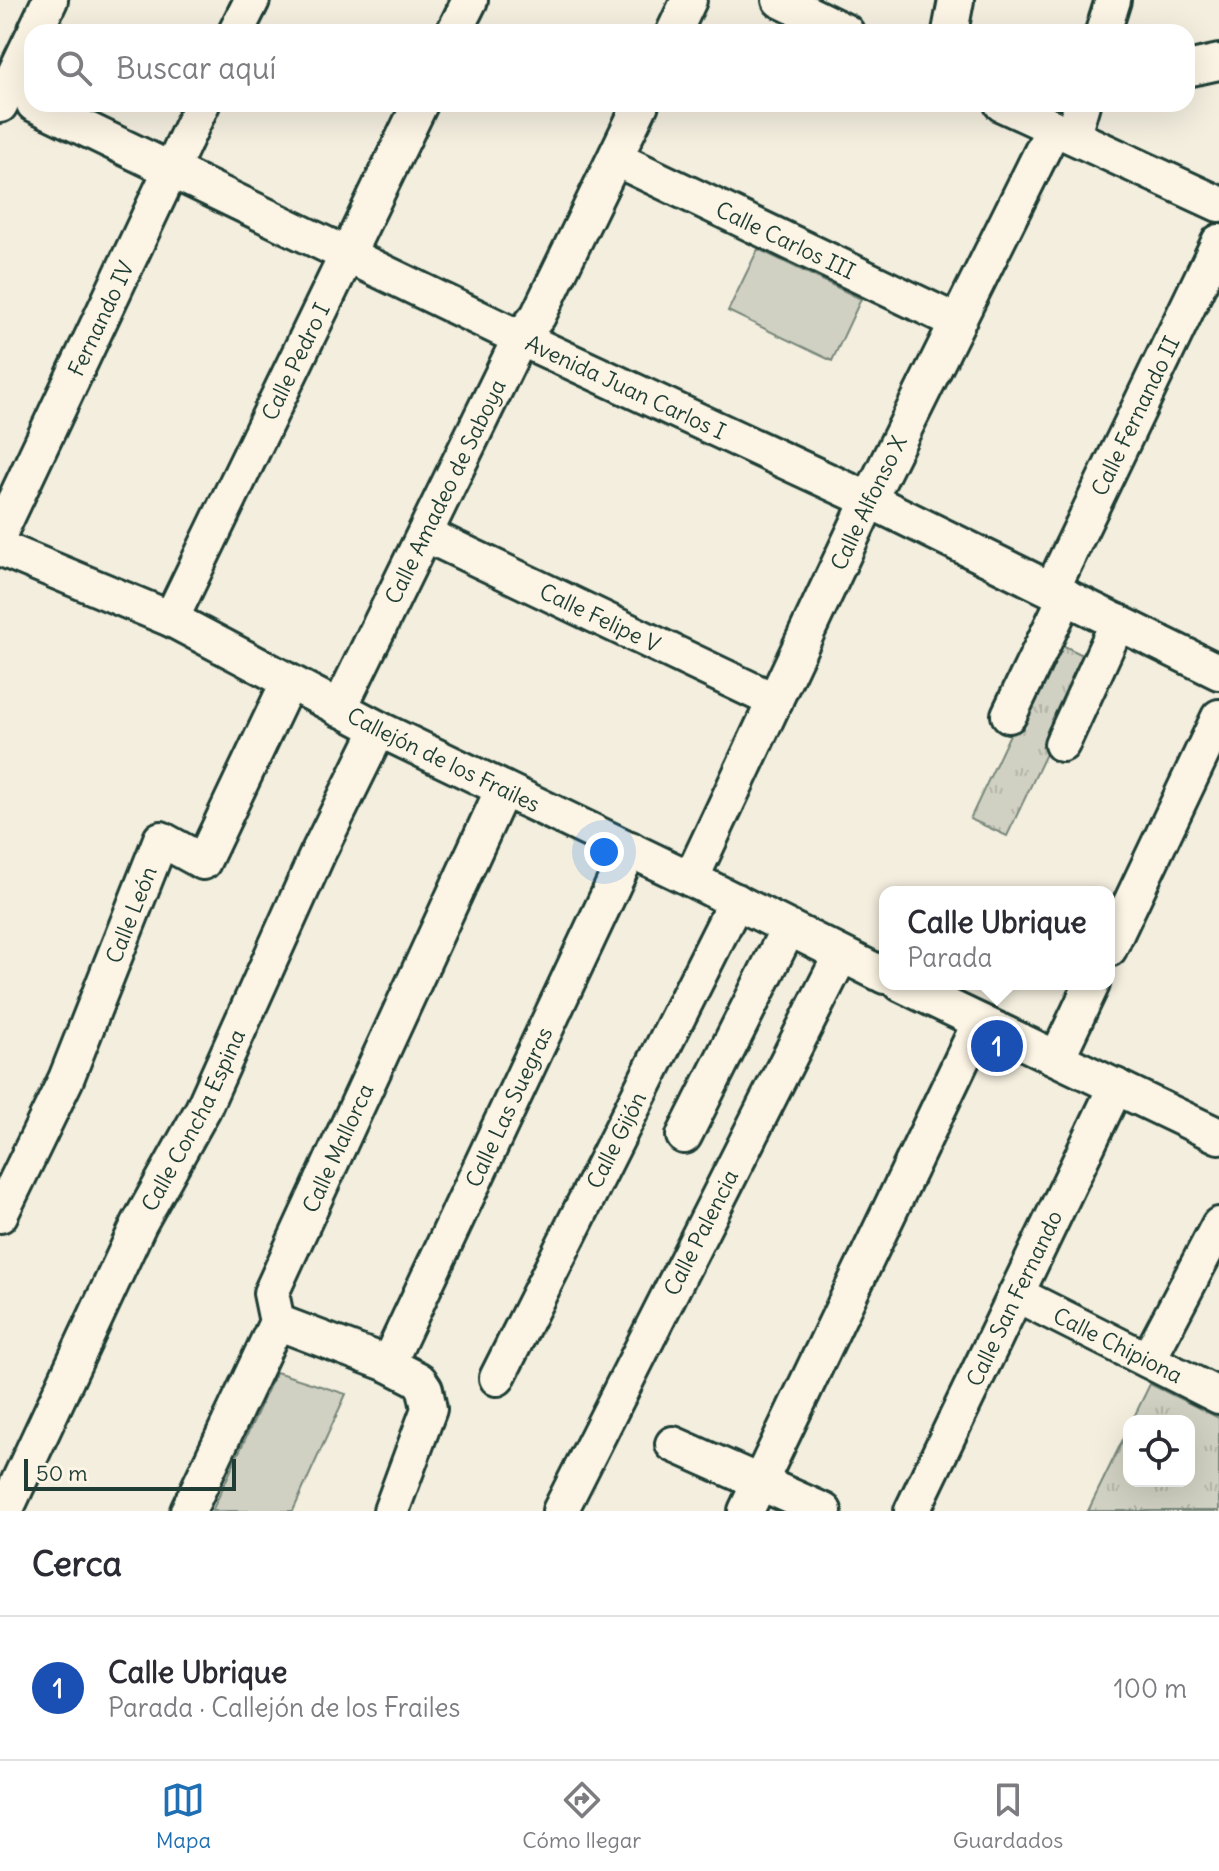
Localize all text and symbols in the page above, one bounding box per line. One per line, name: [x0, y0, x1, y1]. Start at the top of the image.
search box: [24, 24, 1195, 112]
icon: search: [52, 46, 96, 90]
text: Buscar aquí: [116, 49, 276, 87]
street label: Calle Carlos III: [711, 195, 860, 285]
street label: Fernando IV: [62, 256, 140, 381]
street label: Calle Pedro I: [255, 298, 336, 425]
street label: Avenida Juan Carlos I: [521, 329, 730, 446]
street label: Calle Fernando II: [1085, 332, 1186, 500]
street label: Calle Amadeo de Saboya: [379, 375, 512, 608]
street label: Calle Alfonso X: [824, 430, 913, 575]
street label: Calle Felipe V: [535, 577, 665, 658]
street label: Callejón de los Frailes: [342, 701, 545, 818]
your location: [584, 832, 624, 872]
street label: Calle León: [99, 862, 163, 967]
popup: [879, 886, 1115, 990]
text: Calle Ubrique: [907, 903, 1087, 941]
text: Parada: [907, 941, 992, 974]
pin: 1: [971, 1016, 1023, 1076]
street label: Calle Las Suegras: [459, 1022, 558, 1192]
street label: Calle Concha Espina: [135, 1025, 251, 1216]
street label: Calle Mallorca: [296, 1079, 379, 1217]
street label: Calle Gijón: [580, 1087, 652, 1193]
street label: Calle Palencia: [657, 1165, 744, 1300]
street label: Calle San Fernando: [960, 1206, 1068, 1391]
street label: Calle Chipiona: [1049, 1301, 1187, 1389]
map controls: [1123, 1415, 1195, 1487]
button: locate: [1123, 1415, 1195, 1487]
scale bar: [24, 1455, 236, 1491]
text: 50 m: [36, 1459, 88, 1487]
text: Cerca: [32, 1542, 122, 1585]
text: Calle Ubrique: [108, 1653, 287, 1691]
text: 1: [53, 1672, 63, 1705]
text: 100 m: [1113, 1672, 1187, 1705]
text: Parada · Callejón de los Frailes: [108, 1691, 460, 1724]
tab: Mapa: [156, 1778, 211, 1854]
tab: Cómo llegar: [522, 1778, 641, 1854]
tab: Guardados: [953, 1778, 1063, 1854]

